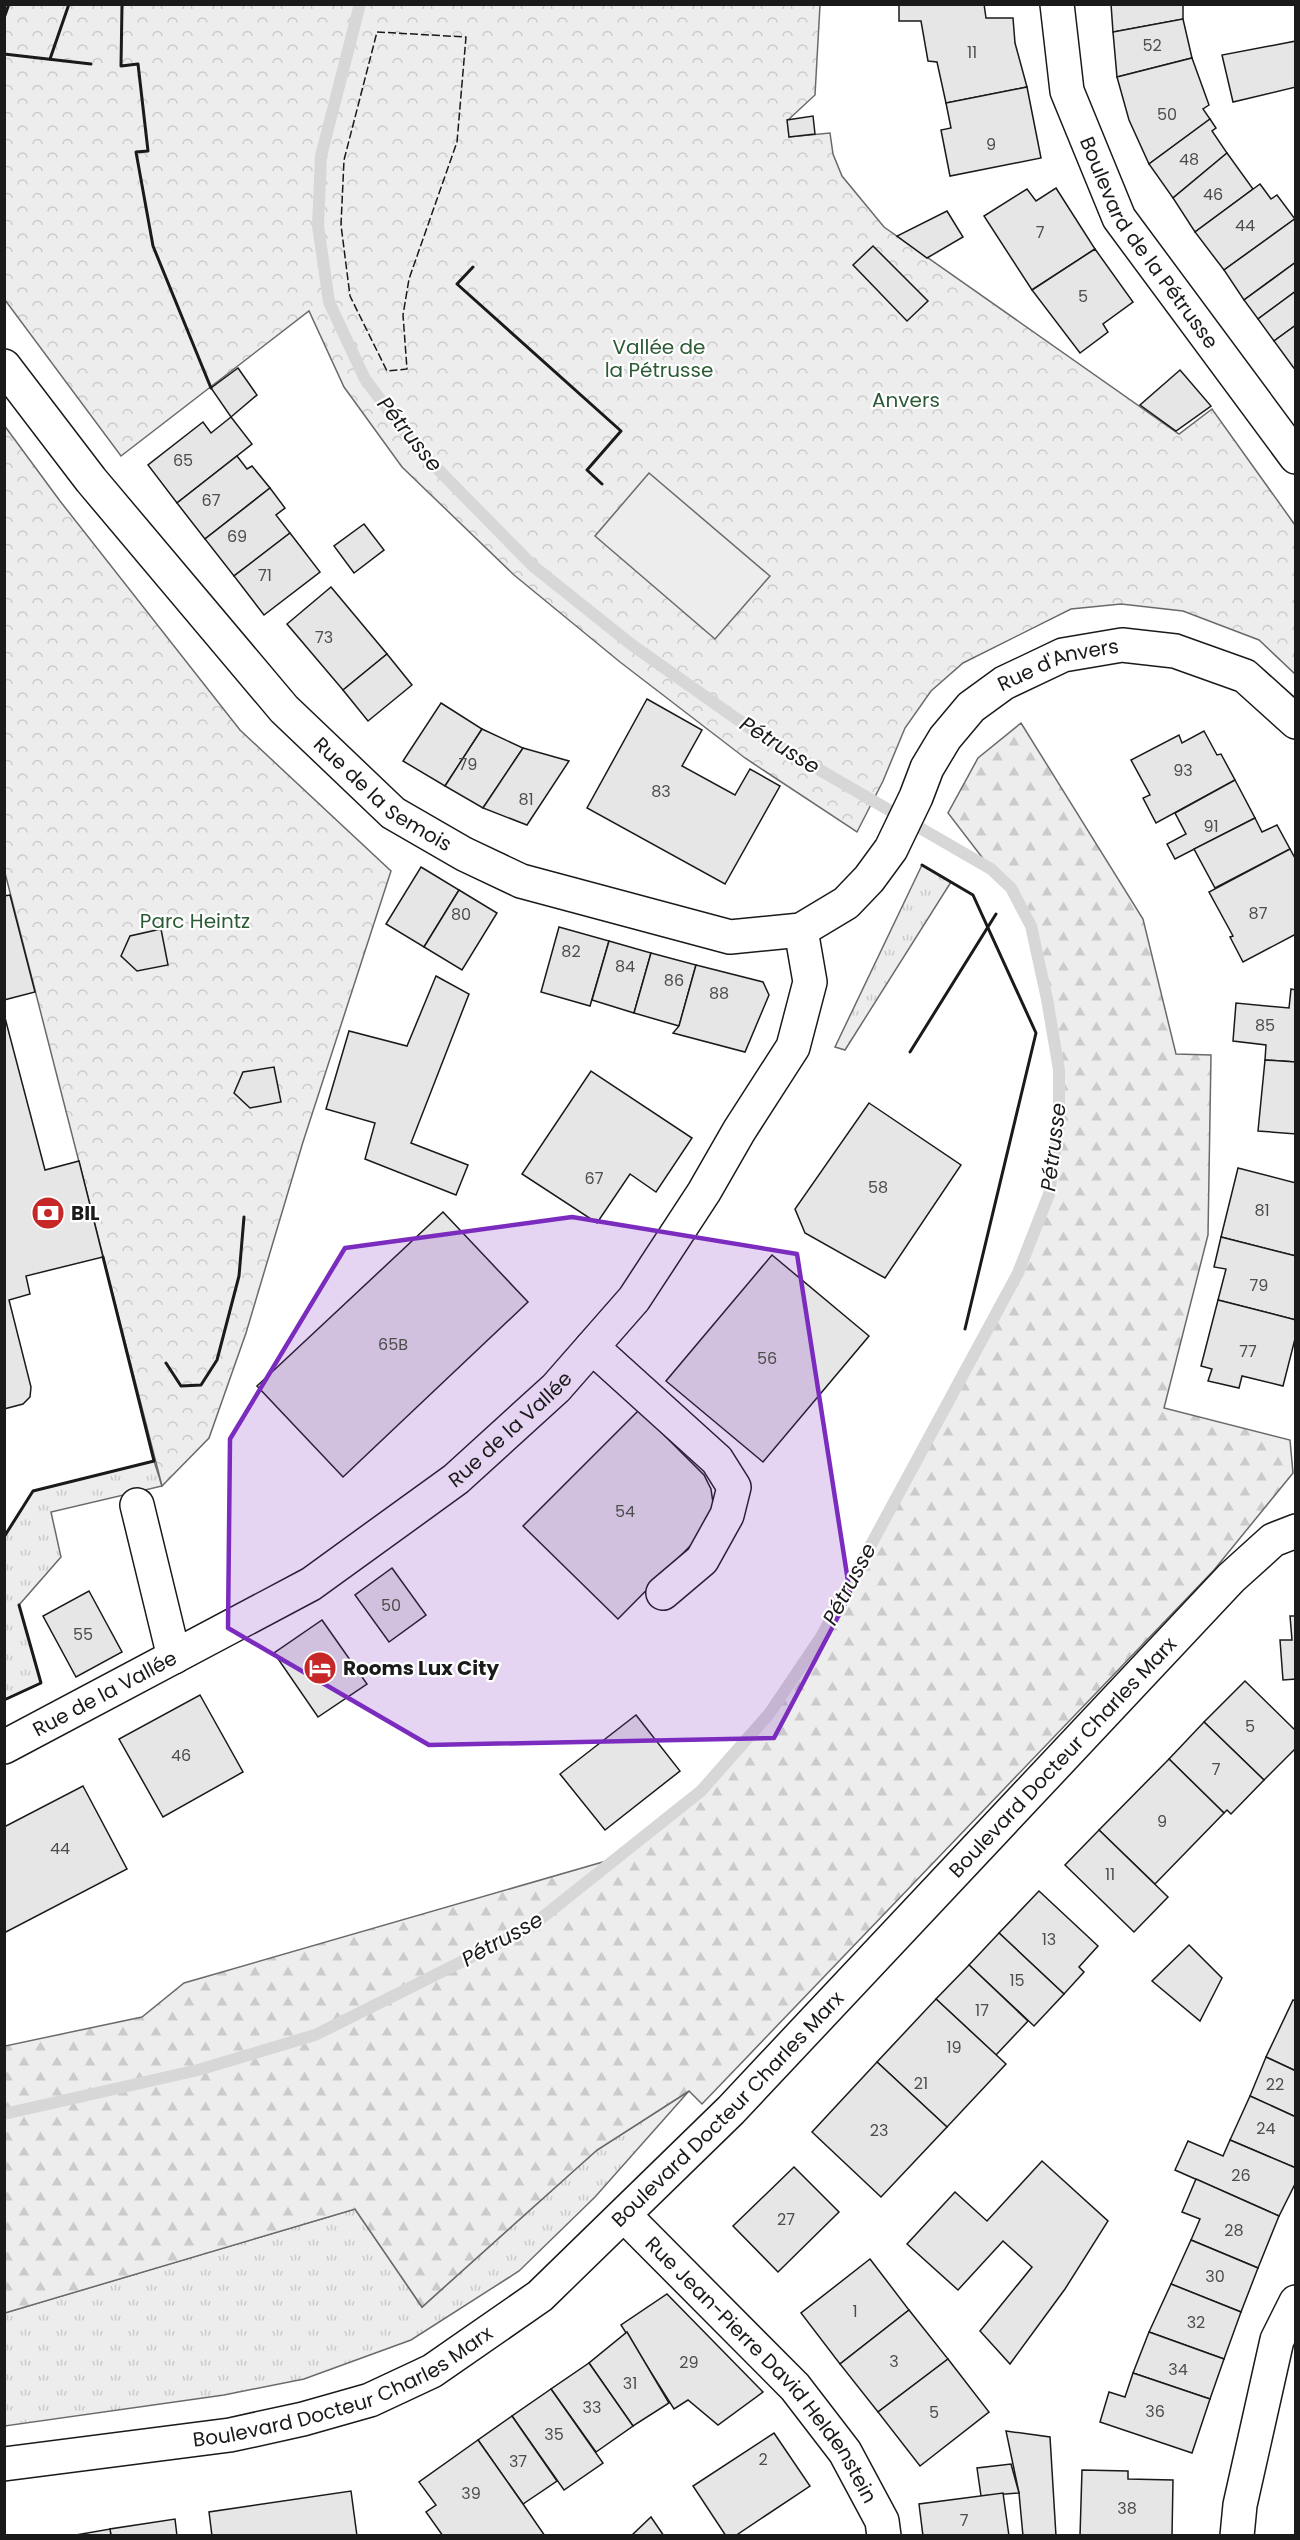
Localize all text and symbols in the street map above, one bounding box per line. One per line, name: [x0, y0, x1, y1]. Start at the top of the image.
house number: 52: [1142, 34, 1162, 57]
house number: 11: [967, 41, 977, 64]
house number: 50: [1157, 103, 1177, 126]
street label: Boulevard de la Pétrusse: [1073, 132, 1225, 354]
house number: 9: [986, 133, 996, 156]
house number: 48: [1179, 148, 1199, 171]
house number: 46: [1203, 183, 1223, 206]
house number: 44: [1235, 214, 1255, 237]
house number: 7: [1036, 221, 1045, 244]
house number: 5: [1078, 285, 1088, 308]
park label: Vallée de la Pétrusse: [605, 333, 713, 384]
park label: Anvers: [872, 386, 940, 414]
water label: Pétrusse: [371, 390, 449, 478]
house number: 65: [173, 449, 193, 472]
house number: 67: [202, 489, 221, 512]
house number: 69: [227, 525, 247, 548]
house number: 71: [258, 564, 272, 587]
house number: 73: [315, 626, 333, 649]
street label: Rue d'Anvers: [993, 632, 1121, 698]
water label: Pétrusse: [735, 709, 825, 781]
street label: Rue de la Semois: [307, 730, 457, 858]
house number: 79: [459, 753, 477, 776]
house number: 93: [1173, 759, 1193, 782]
house number: 83: [651, 780, 671, 803]
house number: 81: [518, 788, 534, 811]
house number: 91: [1203, 815, 1219, 838]
house number: 87: [1249, 902, 1268, 925]
house number: 80: [451, 903, 471, 926]
park label: Parc Heintz: [140, 907, 250, 935]
house number: 82: [561, 940, 581, 963]
house number: 84: [615, 955, 635, 978]
house number: 86: [664, 969, 684, 992]
house number: 88: [709, 982, 729, 1005]
house number: 85: [1255, 1014, 1275, 1037]
water label: Pétrusse: [1033, 1101, 1073, 1193]
house number: 67: [585, 1167, 604, 1190]
house number: 58: [868, 1176, 888, 1199]
bank icon: BIL: [30, 1195, 66, 1231]
place label: BIL: [71, 1199, 100, 1227]
house number: 81: [1254, 1199, 1270, 1222]
house number: 79: [1250, 1274, 1268, 1297]
house number: 65B: [378, 1333, 408, 1356]
house number: 77: [1239, 1340, 1257, 1363]
house number: 56: [757, 1347, 777, 1370]
street label: Rue de la Vallée: [443, 1365, 578, 1494]
house number: 54: [615, 1500, 635, 1523]
water label: Pétrusse: [815, 1538, 883, 1630]
house number: 50: [381, 1594, 401, 1617]
house number: 55: [73, 1623, 93, 1646]
street label: Boulevard Docteur Charles Marx: [943, 1630, 1183, 1884]
street label: Rue de la Vallée: [28, 1644, 182, 1743]
hotel icon: Rooms Lux City: [302, 1650, 338, 1686]
place label: Rooms Lux City: [343, 1654, 499, 1682]
house number: 5: [1245, 1715, 1255, 1738]
house number: 46: [171, 1744, 191, 1767]
house number: 7: [1212, 1758, 1221, 1781]
house number: 9: [1157, 1810, 1167, 1833]
house number: 44: [50, 1837, 70, 1860]
house number: 11: [1105, 1863, 1115, 1886]
water label: Pétrusse: [456, 1905, 548, 1973]
house number: 13: [1042, 1928, 1056, 1951]
house number: 15: [1009, 1969, 1025, 1992]
street label: Boulevard Docteur Charles Marx: [605, 1984, 850, 2233]
house number: 17: [975, 1999, 989, 2022]
house number: 19: [946, 2036, 962, 2059]
house number: 21: [914, 2072, 928, 2095]
house number: 22: [1266, 2073, 1284, 2096]
house number: 24: [1256, 2117, 1276, 2140]
house number: 23: [870, 2119, 888, 2142]
house number: 26: [1231, 2164, 1251, 2187]
house number: 27: [777, 2208, 795, 2231]
house number: 28: [1224, 2219, 1244, 2242]
street label: Rue Jean-Pierre David Heldenstein: [639, 2230, 884, 2508]
house number: 30: [1205, 2265, 1225, 2288]
house number: 1: [852, 2300, 858, 2323]
house number: 32: [1187, 2311, 1205, 2334]
street label: Boulevard Docteur Charles Marx: [191, 2319, 498, 2454]
house number: 3: [889, 2350, 899, 2373]
house number: 29: [679, 2351, 699, 2374]
house number: 34: [1168, 2358, 1188, 2381]
house number: 31: [623, 2372, 637, 2395]
house number: 33: [583, 2396, 601, 2419]
house number: 36: [1145, 2400, 1165, 2423]
house number: 5: [929, 2401, 939, 2424]
house number: 35: [544, 2423, 564, 2446]
house number: 2: [758, 2448, 768, 2471]
house number: 37: [509, 2450, 527, 2473]
house number: 39: [461, 2482, 481, 2505]
house number: 38: [1117, 2497, 1137, 2520]
house number: 7: [960, 2509, 969, 2532]

